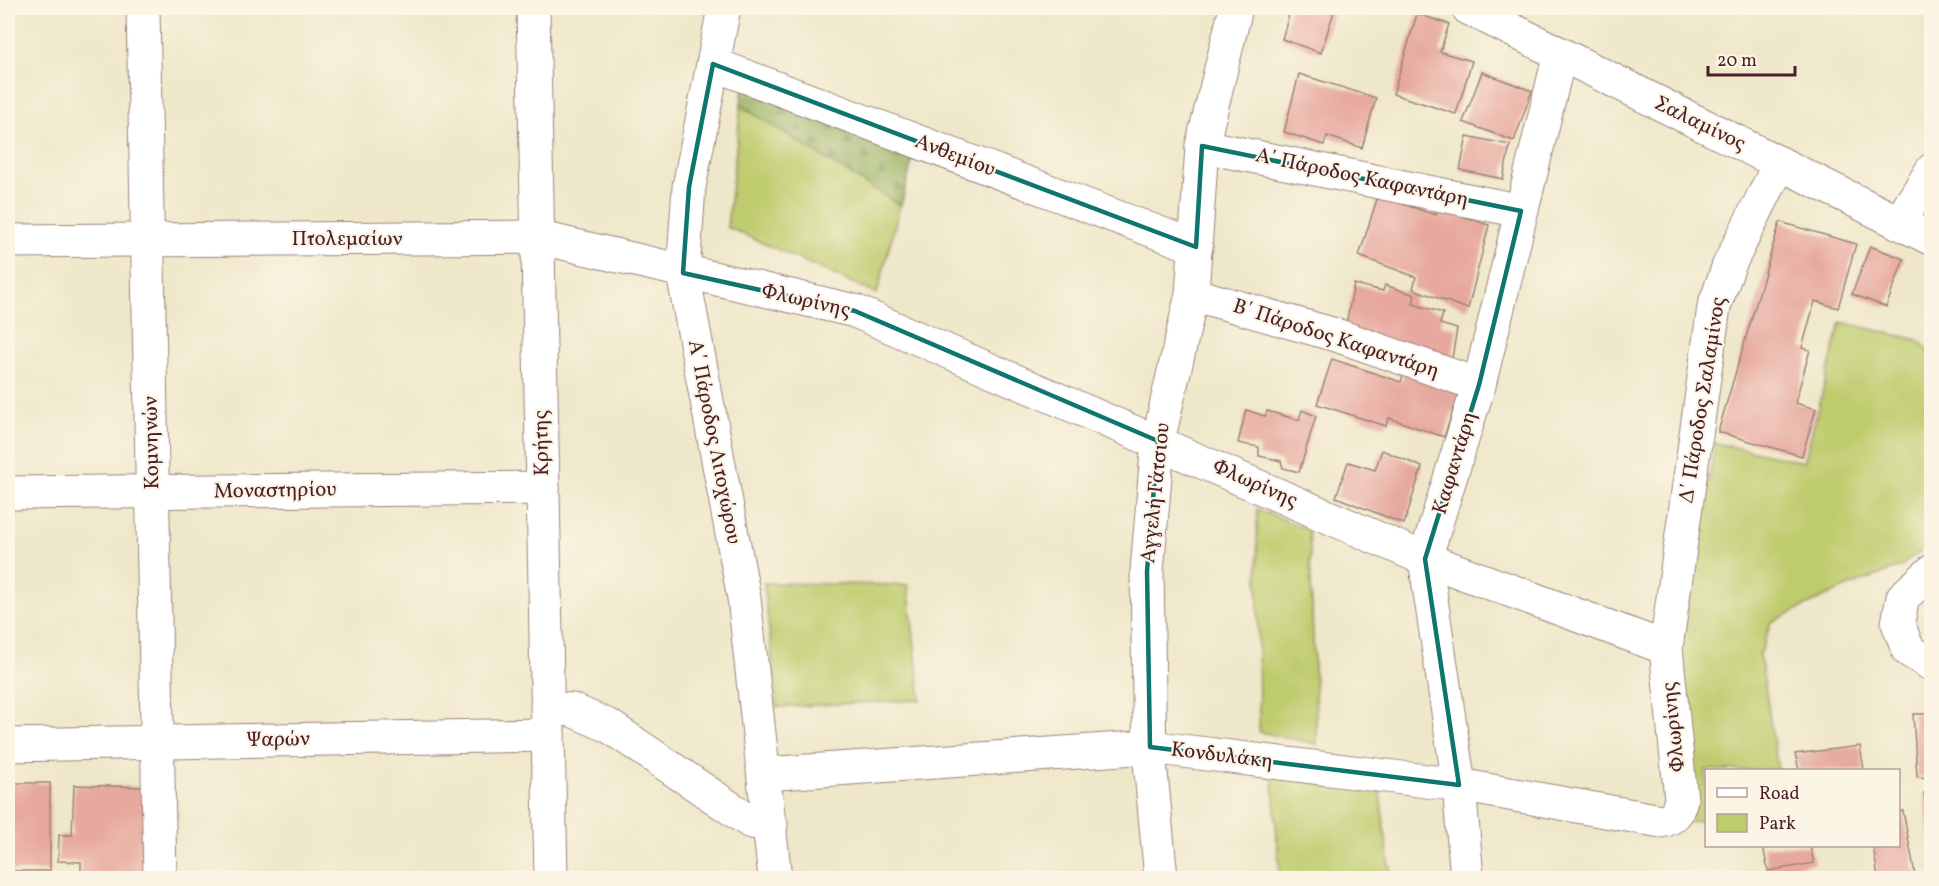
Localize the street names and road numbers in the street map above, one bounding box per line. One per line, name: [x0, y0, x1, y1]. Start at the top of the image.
street label: Σαλαμίνος: [1649, 89, 1751, 159]
street label: Ανθεμίου: [911, 127, 999, 185]
street label: Α΄ Πάροδος Καφαντάρη: [1253, 141, 1471, 215]
street label: Πτολεμαίων: [292, 225, 402, 254]
street label: Φλωρίνης: [759, 277, 853, 325]
street label: Β΄ Πάροδος Καφαντάρη: [1229, 292, 1443, 386]
street label: Δ΄ Πάροδος Σαλαμίνος: [1672, 295, 1734, 505]
street label: Α΄ Πάροδος Λιτοχώρου: [680, 337, 748, 547]
street label: Κομνηνών: [137, 396, 167, 490]
street label: Καφαντάρη: [1426, 408, 1484, 518]
street label: Κρήτης: [527, 410, 557, 476]
street label: Αγγελή Γάτσιου: [1134, 421, 1178, 565]
street label: Φλωρίνης: [1208, 452, 1302, 516]
street label: Μοναστηρίου: [213, 475, 337, 507]
street label: Φλωρίνης: [1655, 680, 1693, 774]
street label: Ψαρών: [246, 725, 310, 755]
street label: Κονδυλάκη: [1169, 735, 1275, 777]

